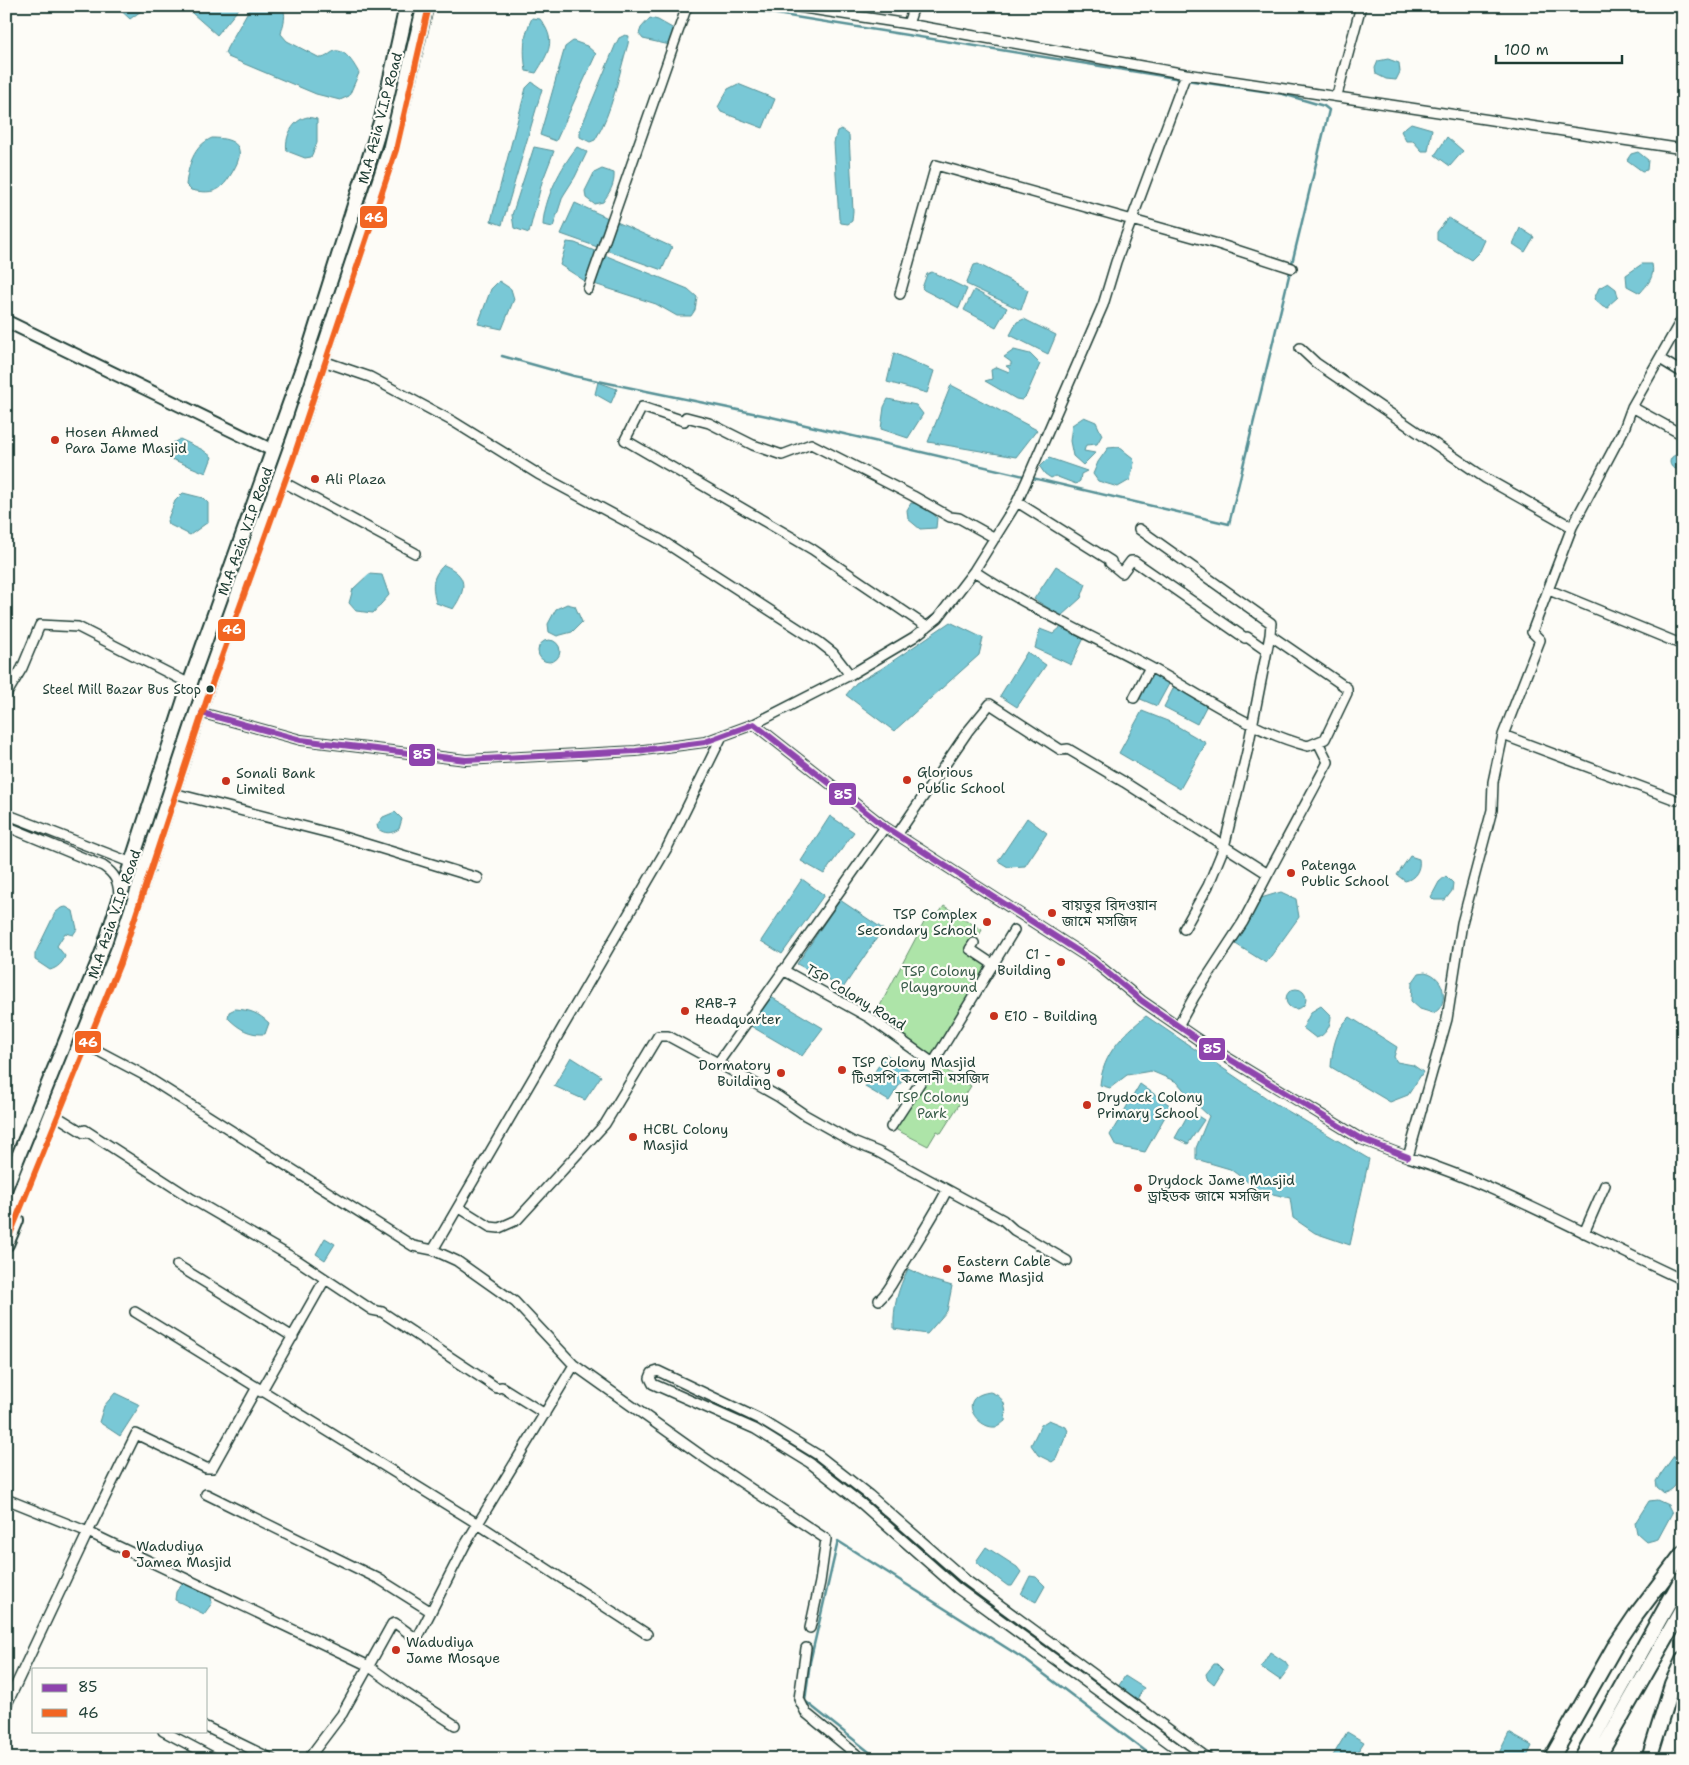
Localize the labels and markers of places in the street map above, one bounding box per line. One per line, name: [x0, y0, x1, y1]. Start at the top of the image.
place label: Hosen Ahmed Para Jame Masjid: [65, 423, 187, 457]
marker: Hosen Ahmed Para Jame Masjid: [49, 434, 61, 446]
place label: Ali Plaza: [325, 470, 386, 488]
marker: Ali Plaza: [309, 473, 321, 485]
place label: Steel Mill Bazar Bus Stop: [42, 681, 201, 698]
marker: Steel Mill Bazar Bus Stop: [205, 684, 215, 694]
place label: Glorious Public School: [917, 763, 1006, 797]
place label: Sonali Bank Limited: [236, 764, 316, 798]
marker: Glorious Public School: [901, 774, 913, 786]
marker: Sonali Bank Limited: [220, 775, 232, 787]
place label: Patenga Public School: [1301, 856, 1390, 890]
marker: Patenga Public School: [1285, 867, 1297, 879]
place label: বায়তুর রিদওয়ান জামে মসজিদ: [1061, 896, 1157, 930]
place label: TSP Complex Secondary School: [857, 905, 978, 939]
marker: বায়তুর রিদওয়ান জামে মসজিদ: [1046, 907, 1058, 919]
marker: TSP Complex Secondary School: [981, 916, 993, 928]
place label: C1 - Building: [997, 945, 1051, 979]
marker: C1 - Building: [1055, 956, 1067, 968]
place label: RAB-7 Headquarter: [695, 994, 781, 1028]
marker: RAB-7 Headquarter: [679, 1005, 691, 1017]
place label: E10 - Building: [1004, 1007, 1097, 1025]
marker: E10 - Building: [988, 1010, 1000, 1022]
place label: TSP Colony Masjid টিএসপি কলোনী মসজিদ: [851, 1053, 989, 1087]
place label: Dormatory Building: [699, 1056, 771, 1090]
marker: TSP Colony Masjid টিএসপি কলোনী মসজিদ: [836, 1064, 848, 1076]
marker: Dormatory Building: [775, 1067, 787, 1079]
place label: Drydock Colony Primary School: [1097, 1088, 1203, 1122]
marker: Drydock Colony Primary School: [1081, 1099, 1093, 1111]
place label: HCBL Colony Masjid: [643, 1120, 728, 1154]
marker: HCBL Colony Masjid: [627, 1131, 639, 1143]
place label: Drydock Jame Masjid ড্রাইডক জামে মসজিদ: [1147, 1171, 1295, 1205]
marker: Drydock Jame Masjid ড্রাইডক জামে মসজিদ: [1132, 1182, 1144, 1194]
place label: Eastern Cable Jame Masjid: [957, 1252, 1051, 1286]
marker: Eastern Cable Jame Masjid: [941, 1263, 953, 1275]
place label: Wadudiya Jamea Masjid: [136, 1537, 231, 1571]
marker: Wadudiya Jamea Masjid: [120, 1548, 132, 1560]
place label: Wadudiya Jame Mosque: [406, 1633, 500, 1667]
marker: Wadudiya Jame Mosque: [390, 1644, 402, 1656]

